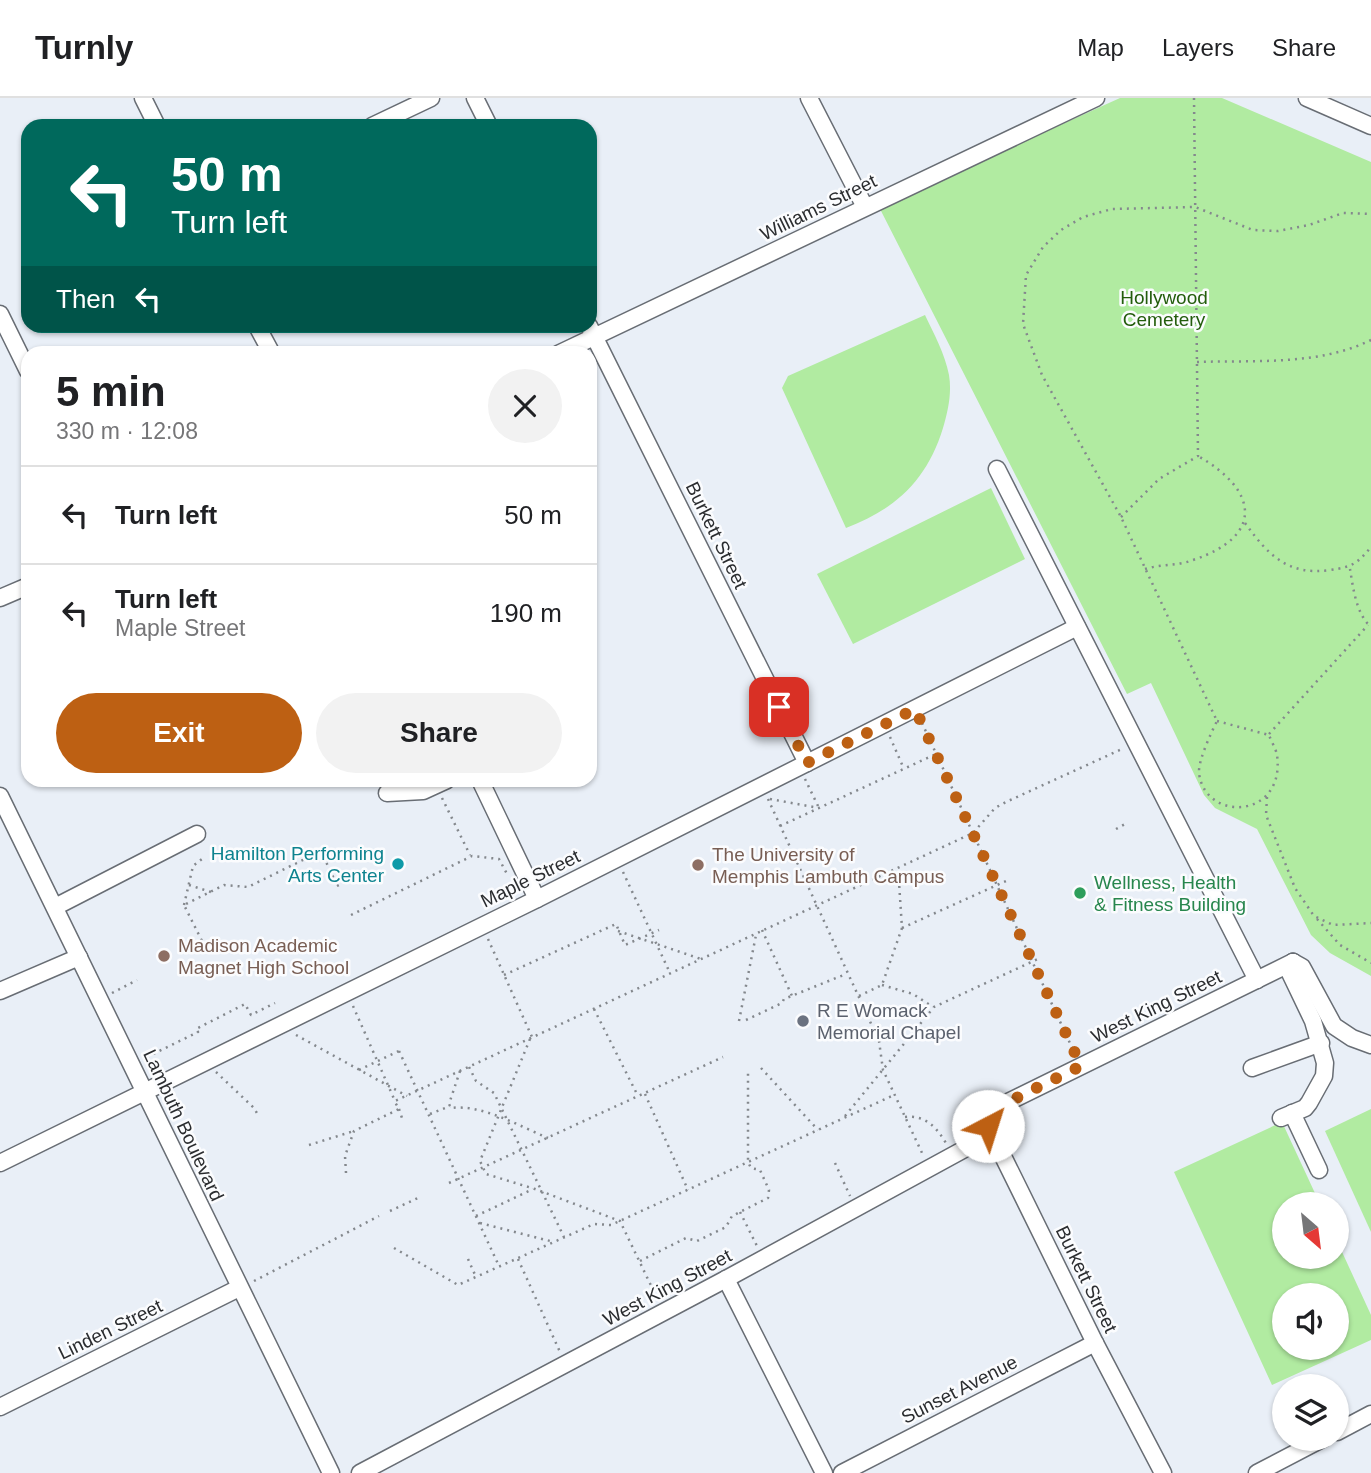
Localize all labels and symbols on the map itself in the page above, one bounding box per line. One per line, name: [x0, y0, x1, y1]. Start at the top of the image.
street label: Williams Street: [757, 170, 880, 245]
park label: Hollywood Cemetery: [1120, 287, 1208, 330]
street label: Burkett Street: [682, 478, 752, 593]
pin: [749, 677, 809, 737]
place label: Hamilton Performing Arts Center: [211, 843, 385, 886]
place label: The University of Memphis Lambuth Campus: [712, 844, 944, 887]
street label: Maple Street: [477, 845, 584, 912]
marker: Hamilton Performing Arts Center: [390, 856, 406, 872]
marker: The University of Memphis Lambuth Campus: [690, 857, 706, 873]
place label: Wellness, Health & Fitness Building: [1094, 872, 1246, 915]
marker: Wellness, Health & Fitness Building: [1072, 885, 1088, 901]
place label: Madison Academic Magnet High School: [178, 935, 349, 978]
marker: Madison Academic Magnet High School: [156, 948, 172, 964]
street label: West King Street: [1088, 966, 1225, 1047]
place label: R E Womack Memorial Chapel: [817, 1000, 961, 1043]
marker: R E Womack Memorial Chapel: [795, 1013, 811, 1029]
street label: Lambuth Boulevard: [139, 1046, 228, 1204]
position arrow: [951, 1089, 1025, 1163]
north arrow: [1272, 1192, 1349, 1269]
street label: Burkett Street: [1052, 1222, 1122, 1337]
street label: West King Street: [600, 1244, 736, 1330]
street label: Linden Street: [55, 1295, 166, 1364]
street label: Sunset Avenue: [898, 1351, 1021, 1428]

